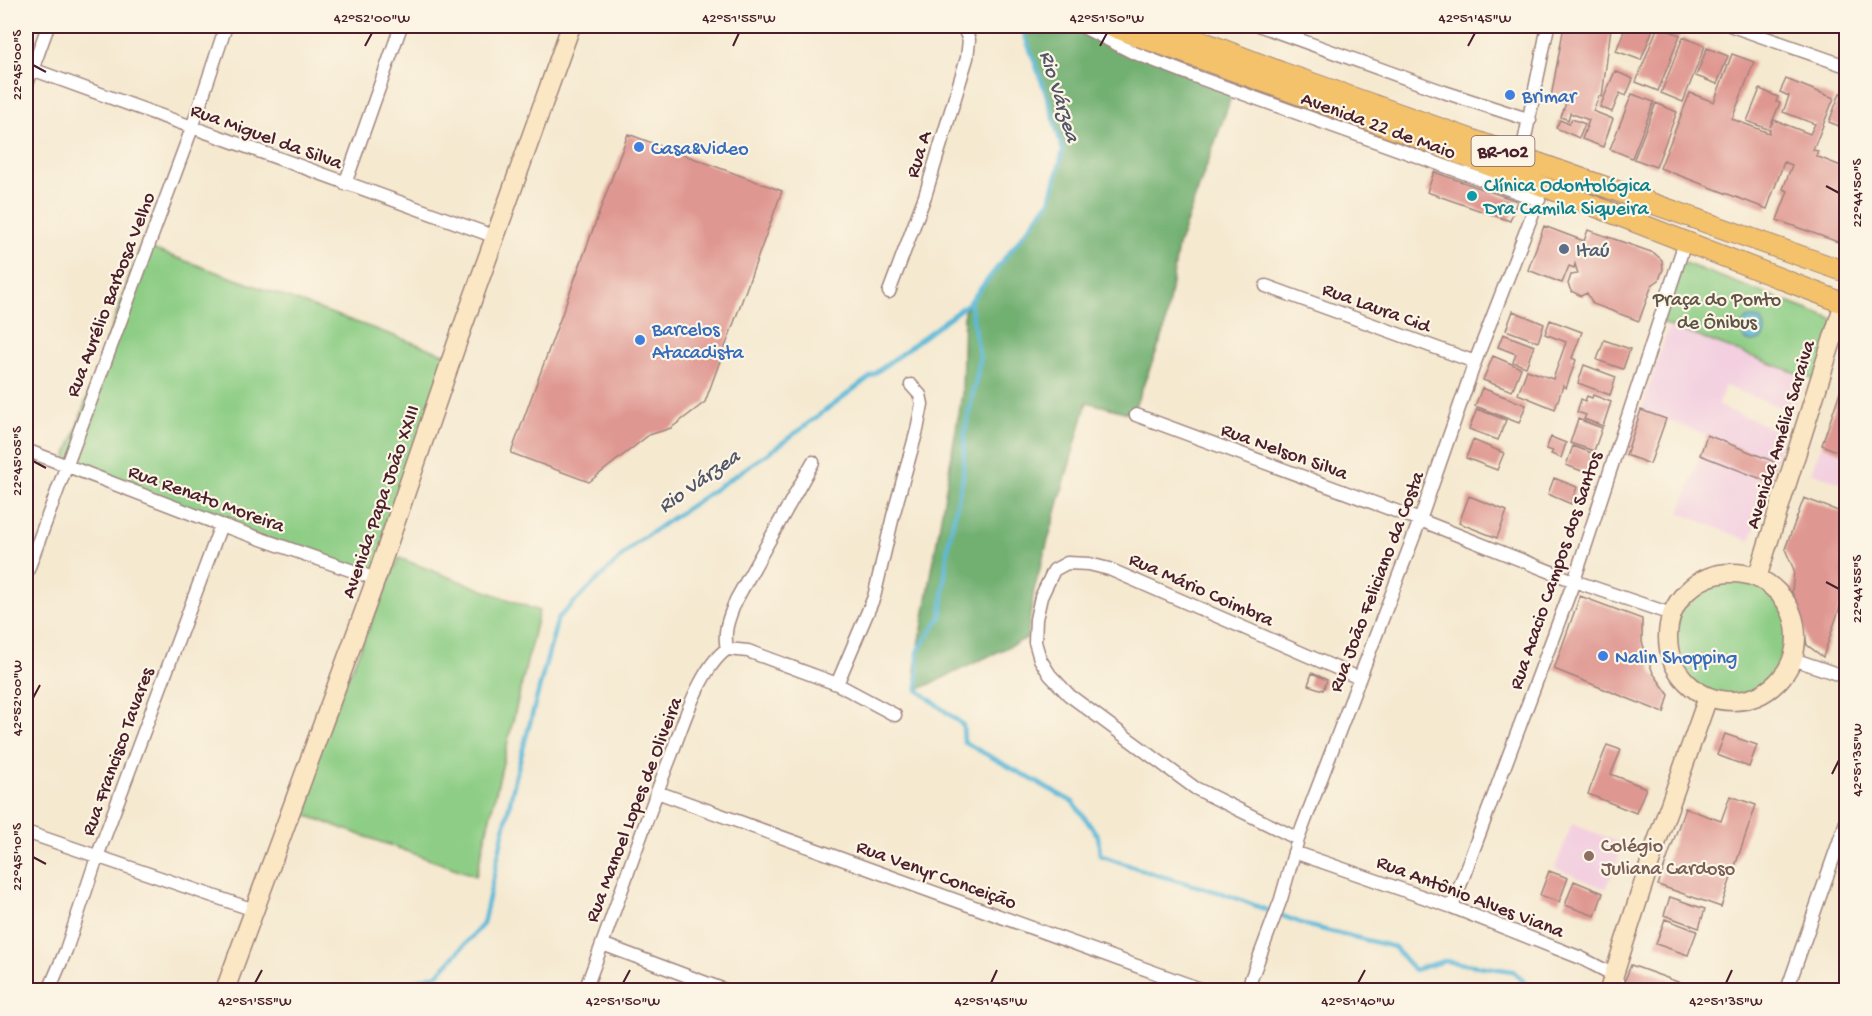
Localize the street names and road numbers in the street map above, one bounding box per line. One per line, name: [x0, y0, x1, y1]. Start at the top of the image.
street label: Avenida 22 de Maio: [1297, 89, 1458, 166]
street label: Rua Miguel da Silva: [187, 100, 346, 177]
street label: Rua A: [902, 128, 939, 181]
road number: BR-102: [1472, 136, 1534, 166]
street label: Rua Aurélio Barbosa Velho: [63, 190, 162, 401]
street label: Rua Laura Cid: [1319, 279, 1435, 340]
street label: Avenida Amélia Saraiva: [1743, 337, 1822, 532]
street label: Avenida Papa João XXIII: [338, 402, 426, 602]
street label: Rua Nelson Silva: [1217, 420, 1351, 487]
street label: Rua Acacio Campos dos Santos: [1506, 449, 1609, 693]
street label: Rua Renato Moreira: [125, 461, 288, 540]
street label: Rua João Feliciano da Costa: [1326, 468, 1431, 696]
street label: Rua Mário Coimbra: [1125, 549, 1277, 634]
street label: Rua Francisco Tavares: [78, 664, 161, 840]
street label: Rua Manoel Lopes de Oliveira: [582, 694, 689, 926]
street label: Rua Venyr Conceição: [853, 837, 1019, 916]
street label: Rua Antônio Alves Viana: [1373, 852, 1568, 945]

